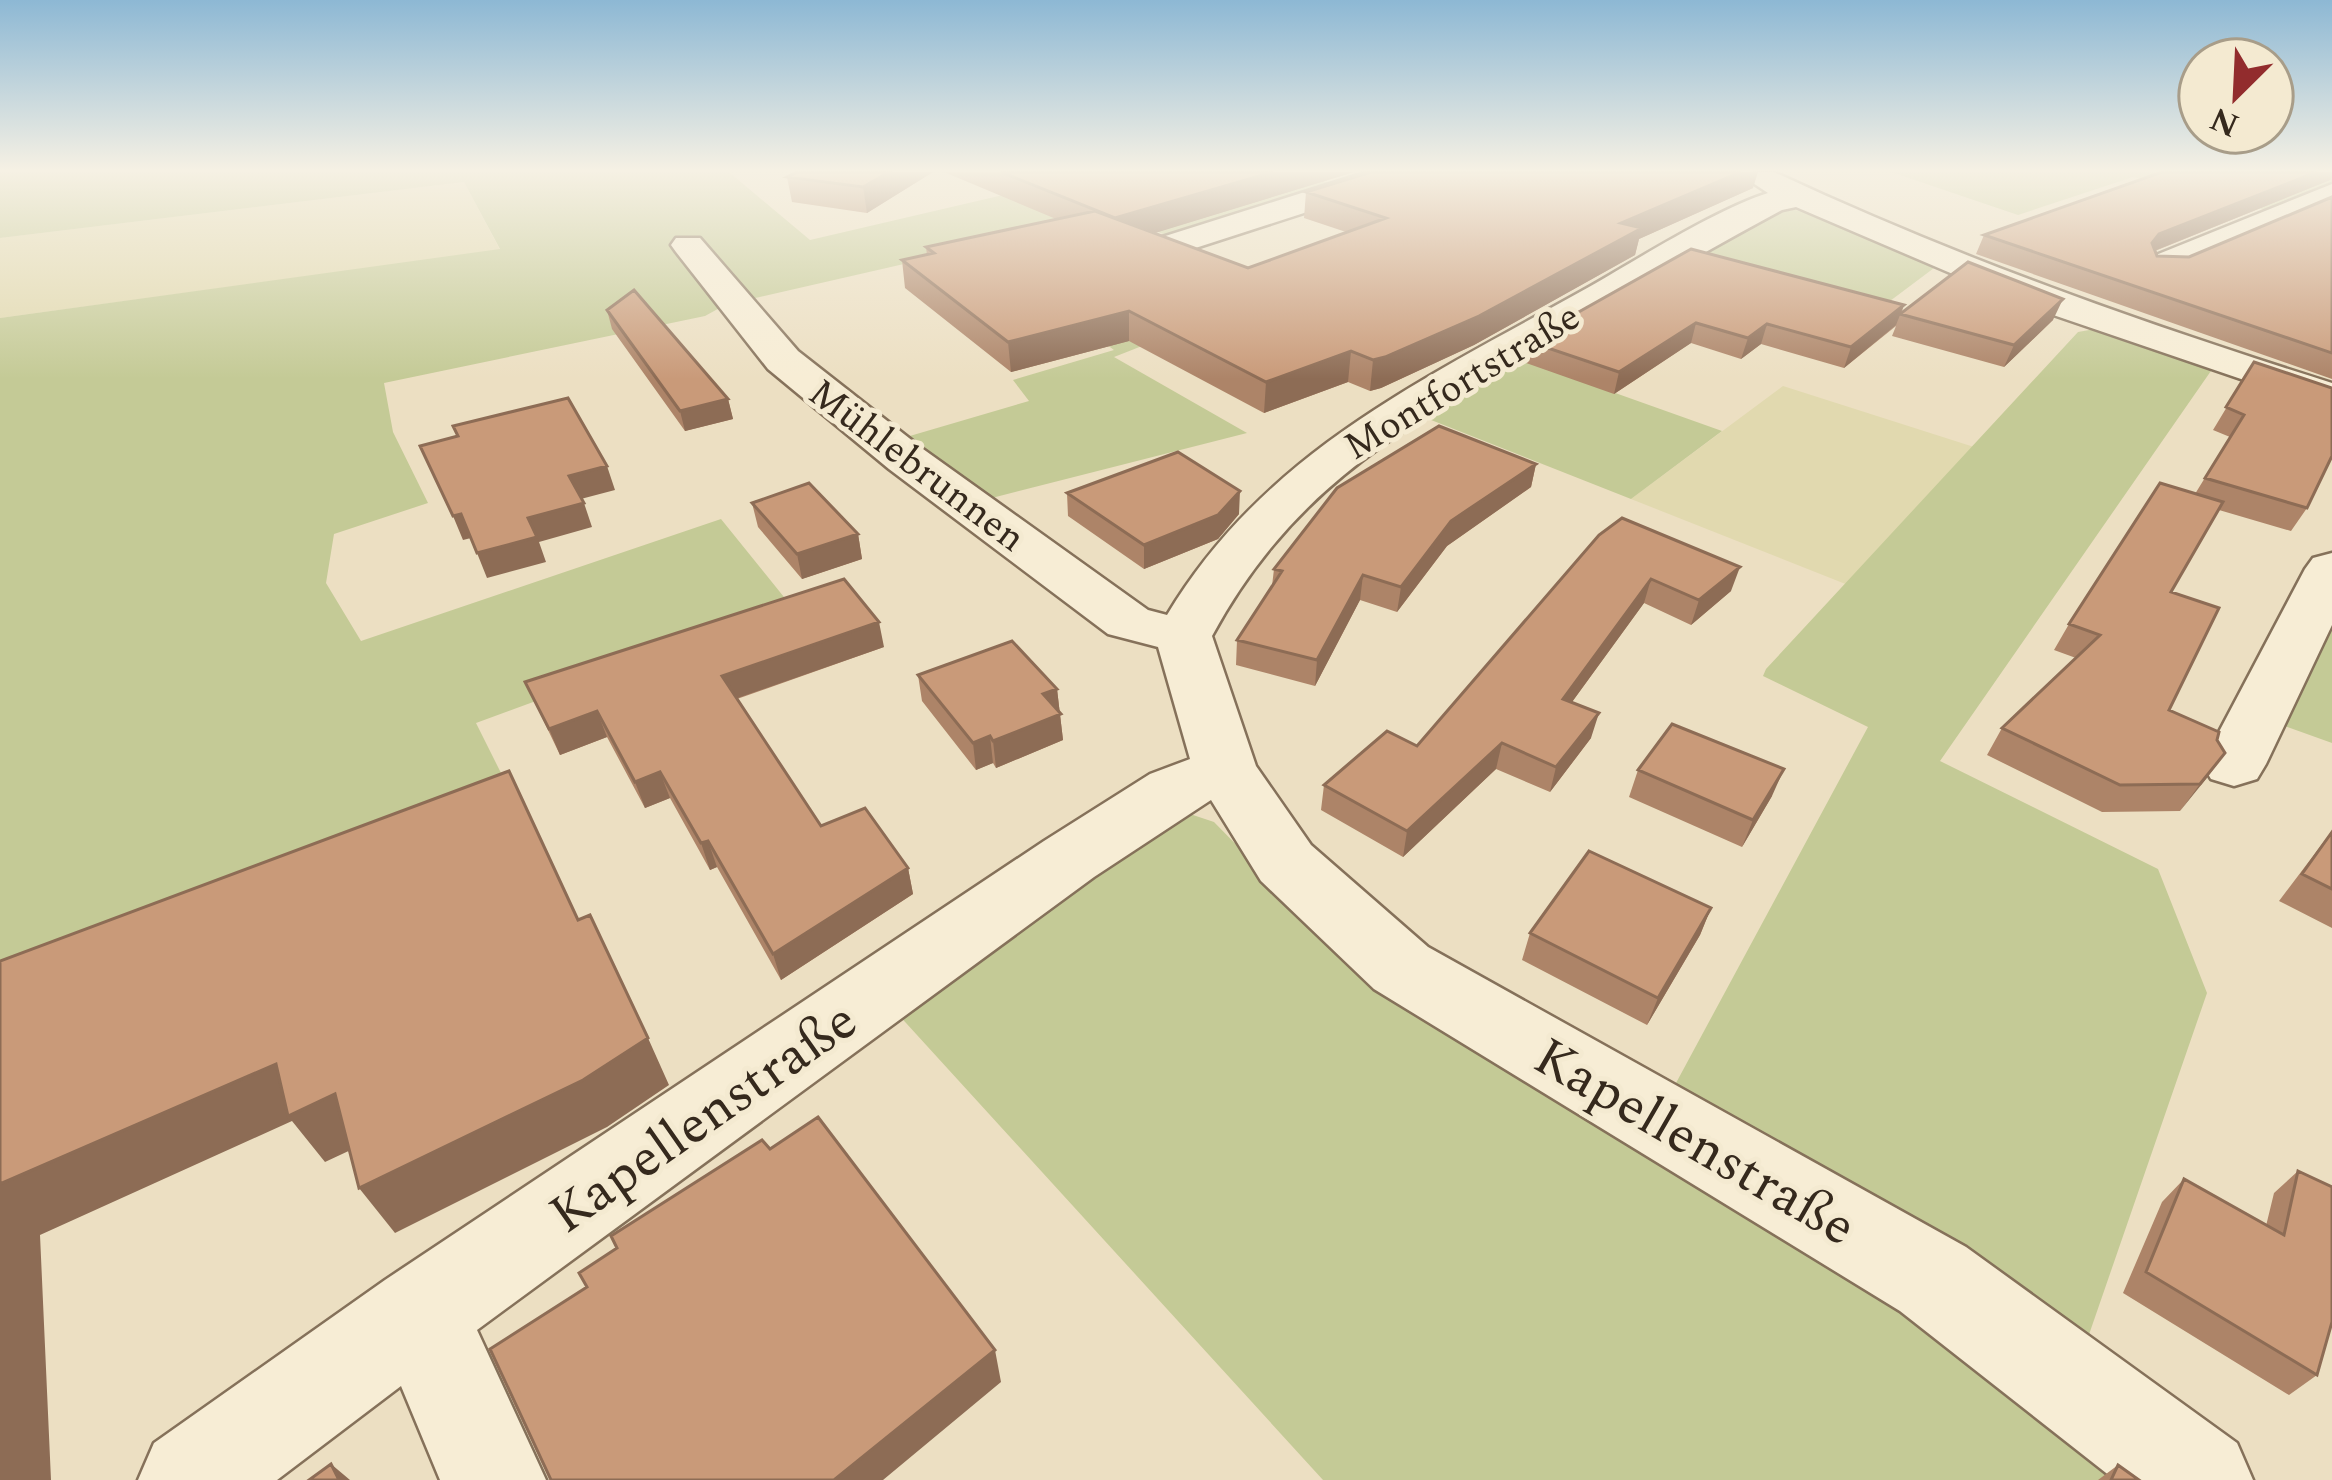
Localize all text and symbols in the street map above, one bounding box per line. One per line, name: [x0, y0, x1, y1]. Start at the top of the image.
north arrow: [2176, 36, 2296, 156]
text: N: [2202, 93, 2247, 150]
street label: Montfortstraße: [1333, 288, 1592, 476]
street label: Mühlebrunnen: [796, 365, 1037, 567]
street label: Kapellenstraße: [533, 982, 875, 1255]
street label: Kapellenstraße: [1518, 1017, 1871, 1268]

